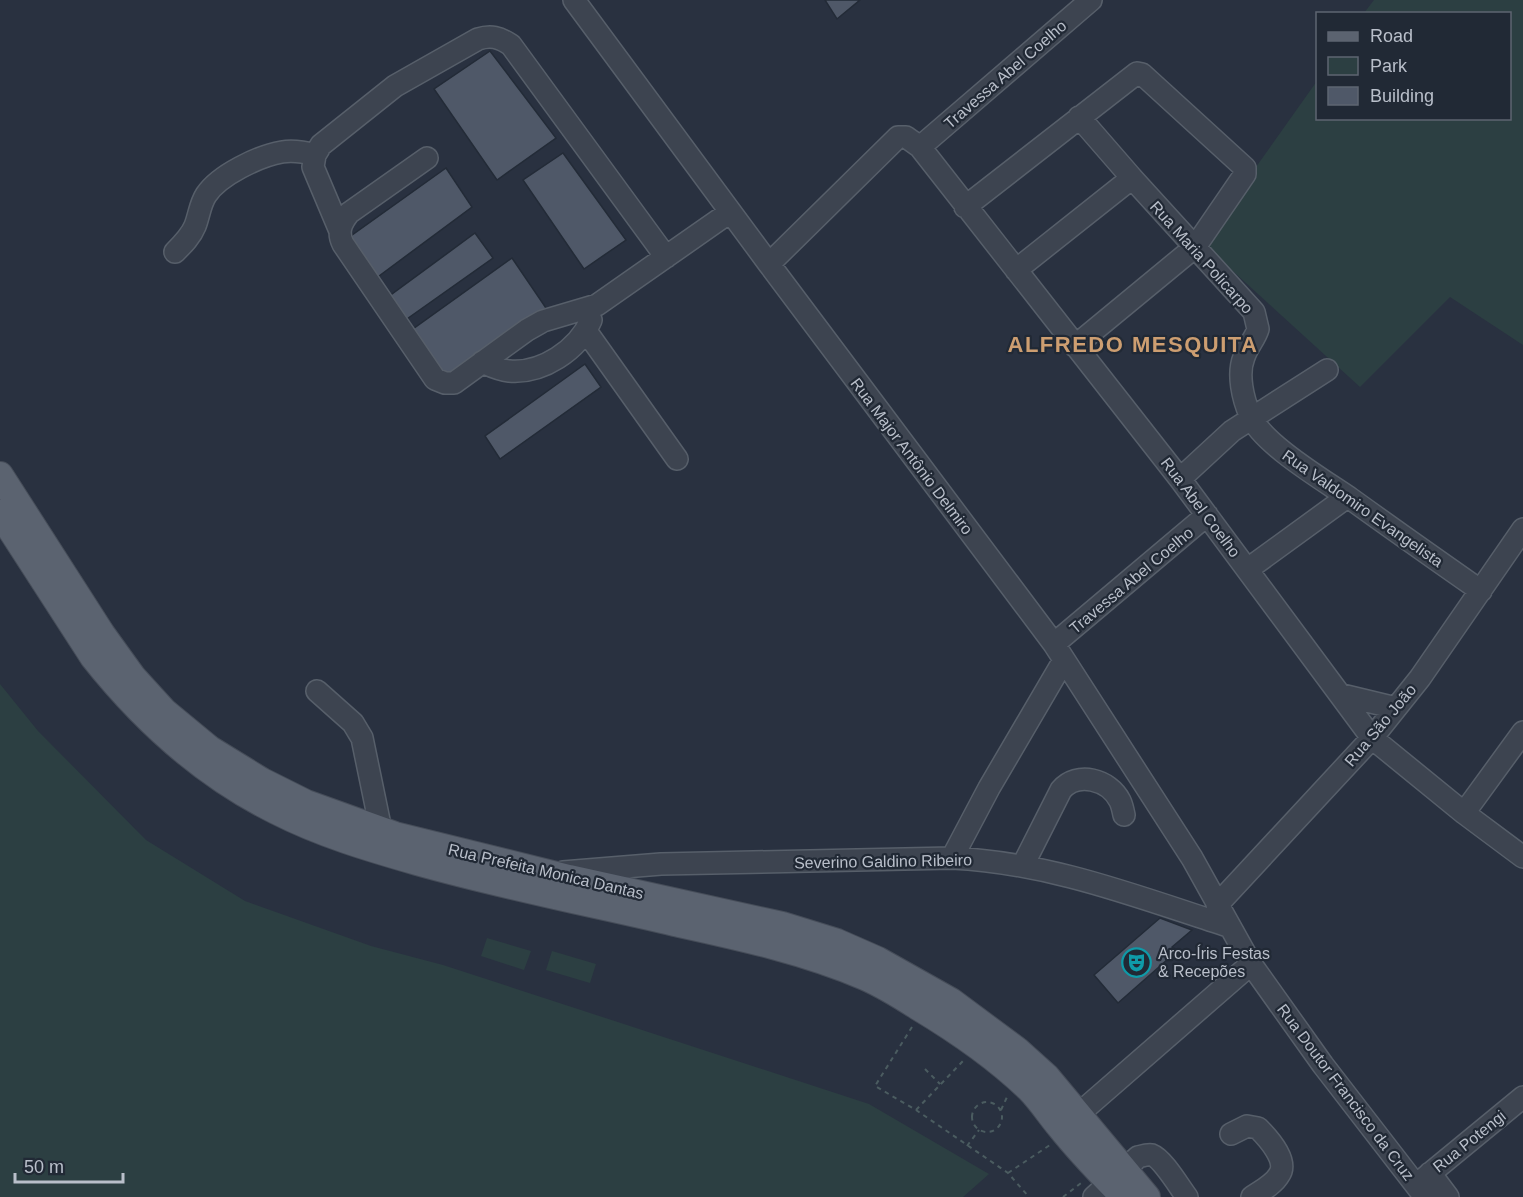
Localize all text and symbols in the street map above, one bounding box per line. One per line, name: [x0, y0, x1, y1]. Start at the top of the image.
legend: [1316, 12, 1511, 120]
street label: Travessa Abel Coelho: [941, 17, 1070, 132]
text: Road: [1370, 26, 1413, 46]
text: Park: [1370, 56, 1408, 76]
text: Building: [1370, 86, 1434, 106]
street label: Rua Maria Policarpo: [1147, 198, 1257, 317]
district label: ALFREDO MESQUITA: [1008, 332, 1258, 357]
street label: Rua Major Antônio Delmiro: [847, 375, 976, 538]
street label: Rua Valdomiro Evangelista: [1279, 446, 1446, 570]
street label: Rua Abel Coelho: [1158, 454, 1244, 560]
street label: Travessa Abel Coelho: [1066, 524, 1197, 637]
street label: Rua São João: [1341, 681, 1420, 770]
street label: Rua Prefeita Monica Dantas: [446, 841, 645, 902]
street label: Severino Galdino Ribeiro: [794, 851, 972, 872]
place label: Arco-Íris Festas & Recepões: [1158, 944, 1270, 980]
theatre icon: Arco-Íris Festas & Recepões: [1121, 946, 1153, 978]
street label: Rua Doutor Francisco da Cruz: [1274, 1001, 1417, 1184]
street label: Rua Potengi: [1430, 1107, 1509, 1176]
scale bar: [15, 1146, 123, 1184]
text: 50 m: [24, 1157, 64, 1177]

